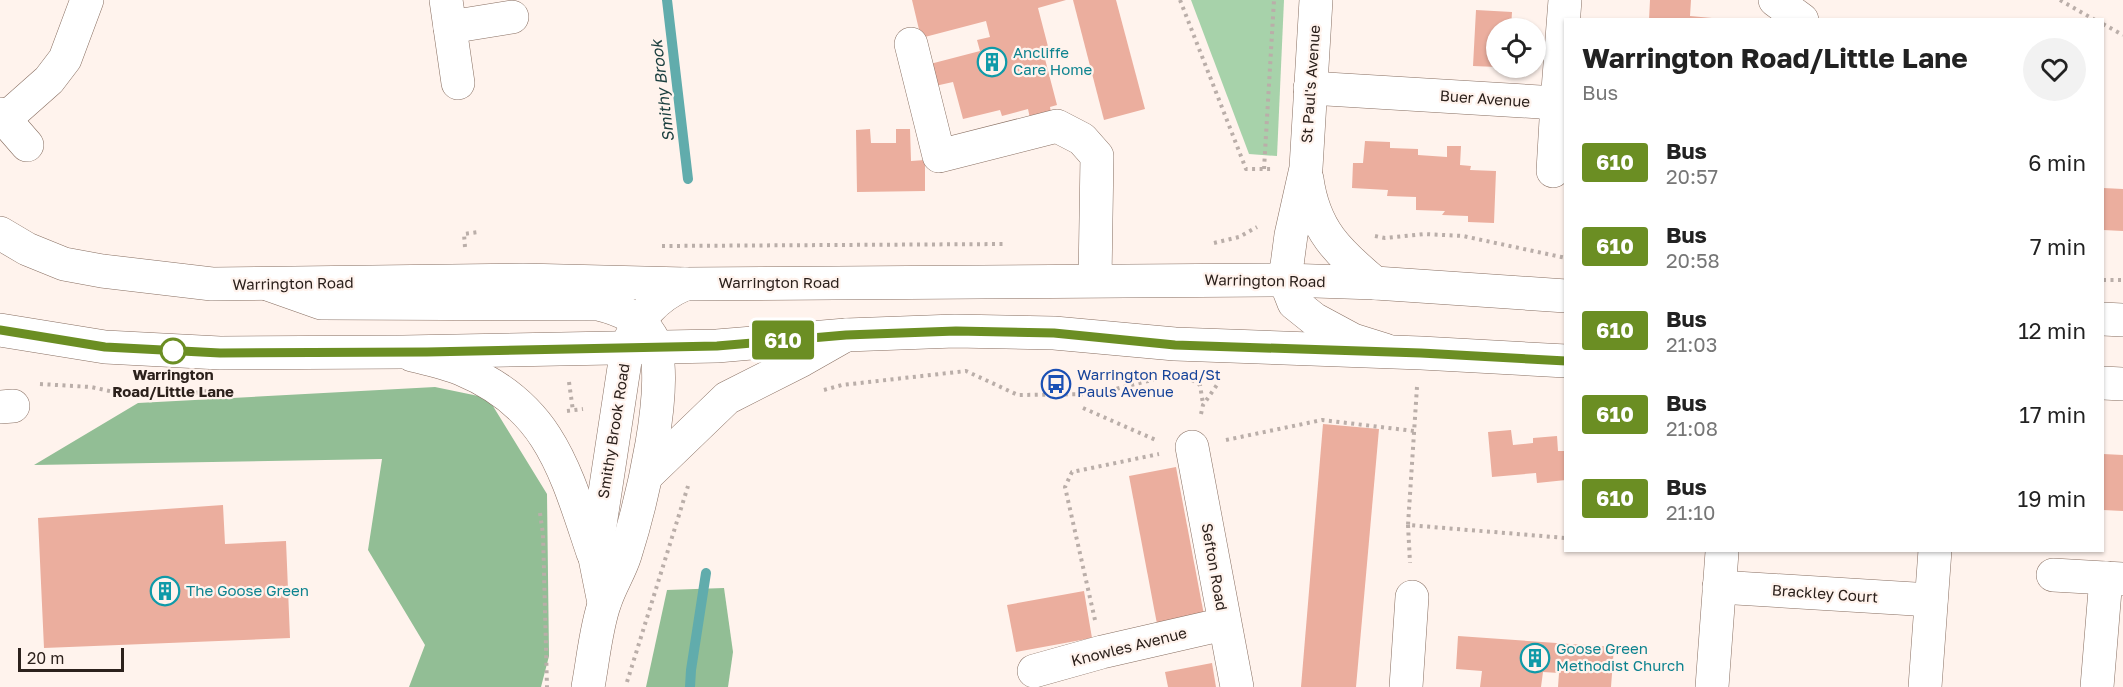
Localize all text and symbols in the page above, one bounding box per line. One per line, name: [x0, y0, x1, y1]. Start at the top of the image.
map controls: [1486, 18, 1546, 78]
button: locate: [1486, 18, 1546, 78]
street label: St Paul's Avenue: [1297, 24, 1323, 144]
water label: Smithy Brook: [646, 37, 678, 143]
button: heart: [2023, 38, 2086, 101]
text: Warrington Road/Little Lane: [1582, 41, 1968, 74]
place label: Ancliffe Care Home: [1013, 43, 1093, 78]
building icon: Ancliffe Care Home: [976, 46, 1008, 78]
text: Bus: [1582, 80, 1618, 104]
street label: Buer Avenue: [1439, 86, 1531, 110]
text: Bus: [1666, 137, 1707, 164]
text: 610: [1596, 149, 1634, 175]
text: 6 min: [2028, 149, 2086, 176]
text: 20:57: [1666, 164, 1718, 188]
text: Bus: [1666, 221, 1707, 248]
text: 610: [1596, 233, 1634, 259]
text: 7 min: [2030, 233, 2086, 260]
text: 20:58: [1666, 248, 1720, 272]
street label: Warrington Road: [1204, 270, 1326, 290]
street label: Warrington Road: [232, 273, 354, 293]
street label: Warrington Road: [718, 273, 840, 291]
text: Bus: [1666, 305, 1707, 332]
text: 610: [1596, 317, 1634, 343]
text: 12 min: [2018, 317, 2086, 344]
line badge: 610: [748, 320, 818, 360]
text: 610: [764, 327, 802, 353]
text: 21:03: [1666, 332, 1717, 356]
marker: Warrington Road/Little Lane: [160, 338, 186, 364]
street label: Smithy Brook Road: [593, 362, 633, 500]
place label: Warrington Road/Little Lane: [112, 365, 234, 400]
place label: Warrington Road/St Pauls Avenue: [1077, 365, 1221, 400]
bus stop icon: Warrington Road/St Pauls Avenue: [1040, 368, 1072, 400]
text: Bus: [1666, 389, 1707, 416]
text: 610: [1596, 401, 1634, 427]
text: 17 min: [2019, 401, 2086, 428]
text: 21:08: [1666, 416, 1718, 440]
text: Bus: [1666, 473, 1707, 500]
text: 610: [1596, 485, 1634, 511]
text: 19 min: [2018, 485, 2086, 512]
text: 21:10: [1666, 500, 1715, 524]
street label: Sefton Road: [1198, 522, 1232, 612]
building icon: The Goose Green: [149, 575, 181, 607]
street label: Brackley Court: [1771, 580, 1879, 606]
place label: The Goose Green: [186, 581, 309, 599]
street label: Knowles Avenue: [1069, 623, 1189, 669]
place label: Goose Green Methodist Church: [1556, 639, 1684, 674]
building icon: Goose Green Methodist Church: [1519, 642, 1551, 674]
scale bar: [18, 645, 124, 672]
text: 20 m: [27, 648, 64, 668]

